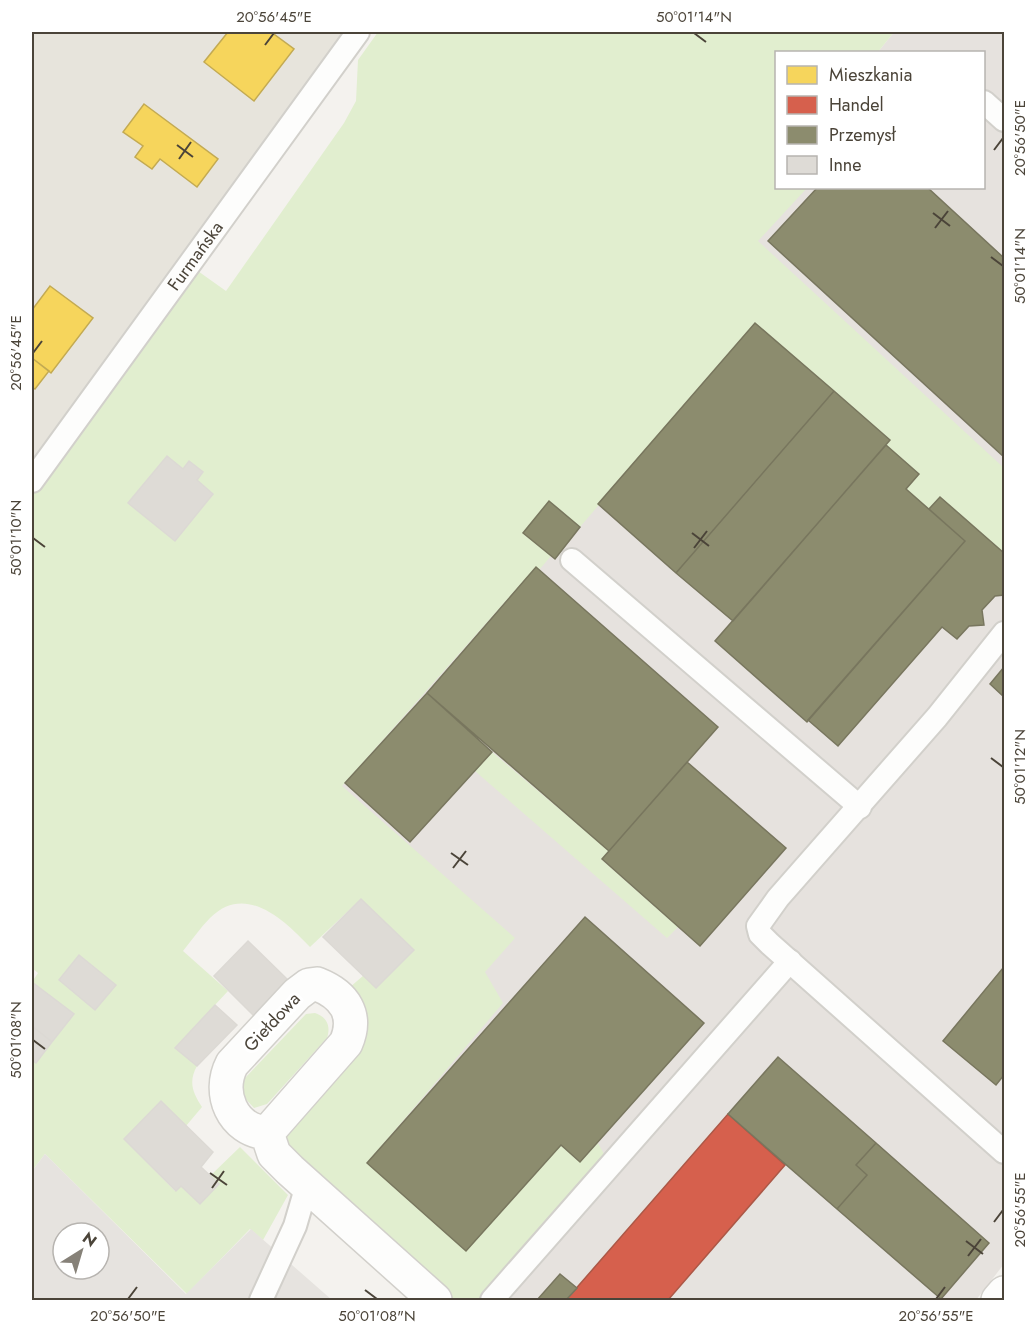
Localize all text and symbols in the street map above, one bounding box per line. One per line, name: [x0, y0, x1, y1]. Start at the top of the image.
text: 20°56'45"E: [236, 6, 312, 28]
text: 50°01'14"N: [656, 6, 732, 28]
legend: [775, 51, 985, 189]
text: Mieszkania: [829, 62, 912, 88]
text: Handel: [829, 92, 884, 118]
text: 20°56'50"E: [1009, 100, 1031, 176]
text: Przemysł: [829, 122, 897, 148]
text: Inne: [829, 152, 862, 178]
street label: Furmańska: [161, 216, 229, 296]
text: 50°01'14"N: [1009, 228, 1031, 304]
text: 20°56'45"E: [5, 315, 27, 391]
text: 50°01'10"N: [5, 500, 27, 576]
text: 50°01'12"N: [1009, 729, 1031, 805]
street label: Giełdowa: [238, 987, 306, 1057]
text: 50°01'08"N: [5, 1001, 27, 1079]
text: 20°56'55"E: [1009, 1172, 1031, 1248]
north arrow: [51, 1221, 111, 1281]
text: N: [78, 1226, 102, 1252]
text: 20°56'50"E: [90, 1305, 166, 1327]
text: 50°01'08"N: [338, 1305, 416, 1327]
text: 20°56'55"E: [898, 1305, 974, 1327]

